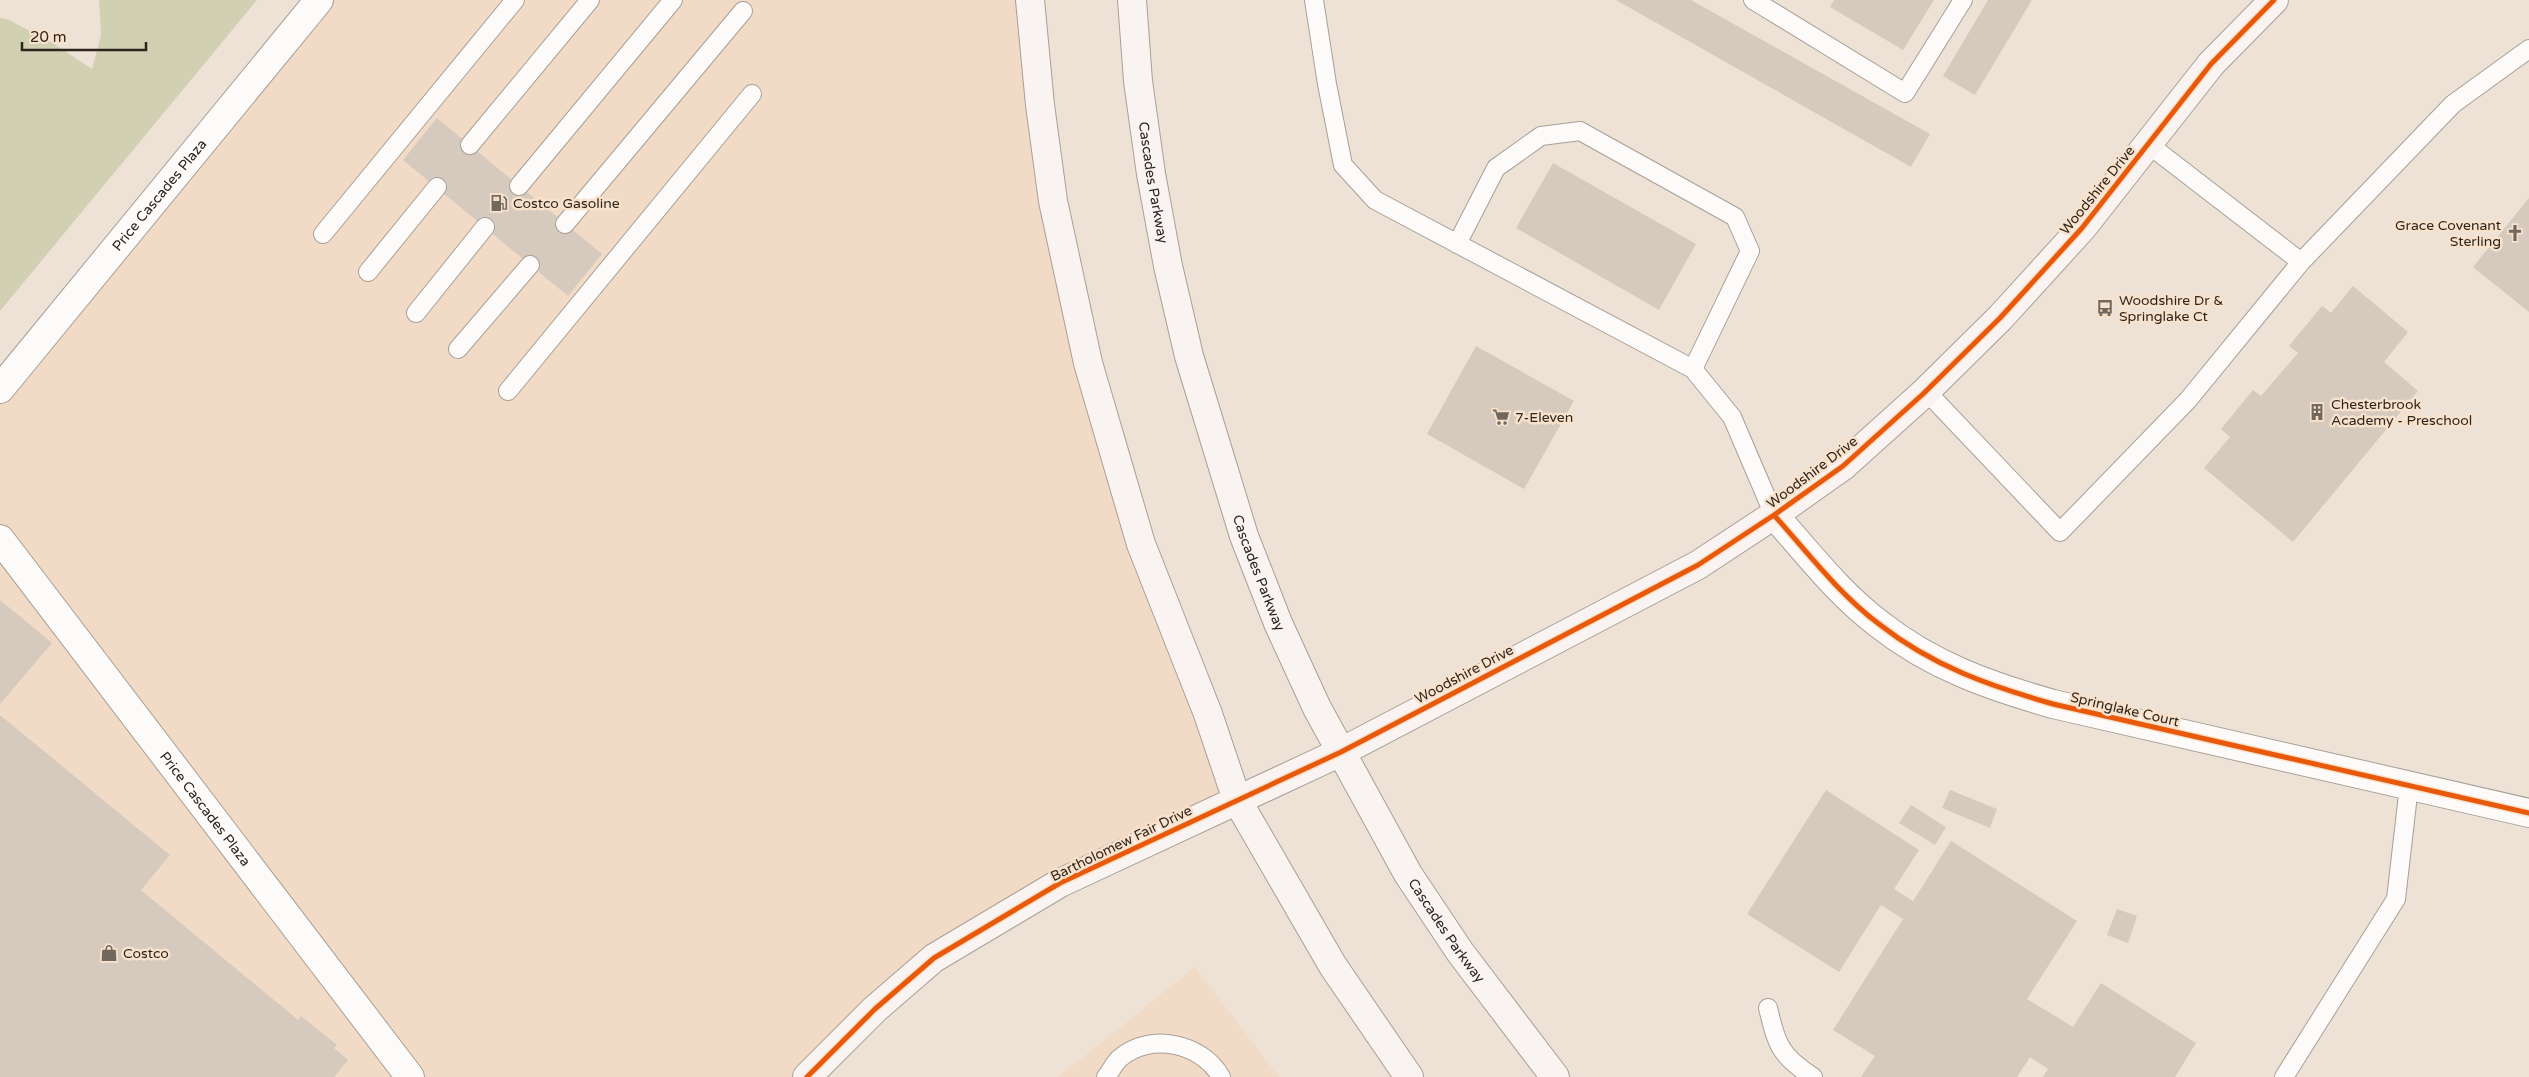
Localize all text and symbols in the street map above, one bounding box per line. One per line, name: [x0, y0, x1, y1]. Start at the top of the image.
scale bar: [22, 20, 146, 52]
text: 20 m: [30, 28, 67, 46]
street label: Cascades Parkway: [1135, 121, 1172, 245]
street label: Price Cascades Plaza: [109, 136, 210, 255]
street label: Woodshire Drive: [2056, 142, 2138, 238]
fuel station icon: Costco Gasoline: [489, 193, 509, 213]
place label: Costco Gasoline: [513, 195, 620, 212]
place label: Grace Covenant Sterling: [2395, 217, 2502, 250]
church icon: Grace Covenant Sterling: [2505, 223, 2525, 243]
place label: Woodshire Dr & Springlake Ct: [2119, 292, 2223, 325]
bus stop icon: Woodshire Dr & Springlake Ct: [2095, 298, 2115, 318]
place label: Chesterbrook Academy - Preschool: [2331, 396, 2472, 429]
building icon: Chesterbrook Academy - Preschool: [2307, 402, 2327, 422]
supermarket icon: 7-Eleven: [1491, 407, 1511, 427]
place label: 7-Eleven: [1515, 409, 1573, 426]
street label: Woodshire Drive: [1764, 433, 1861, 512]
street label: Cascades Parkway: [1229, 513, 1289, 634]
street label: Woodshire Drive: [1412, 641, 1517, 708]
street label: Springlake Court: [2069, 689, 2182, 730]
street label: Price Cascades Plaza: [156, 748, 254, 870]
street label: Bartholomew Fair Drive: [1048, 802, 1195, 885]
street label: Cascades Parkway: [1404, 875, 1489, 987]
shop icon: Costco: [99, 943, 119, 963]
place label: Costco: [123, 945, 169, 962]

